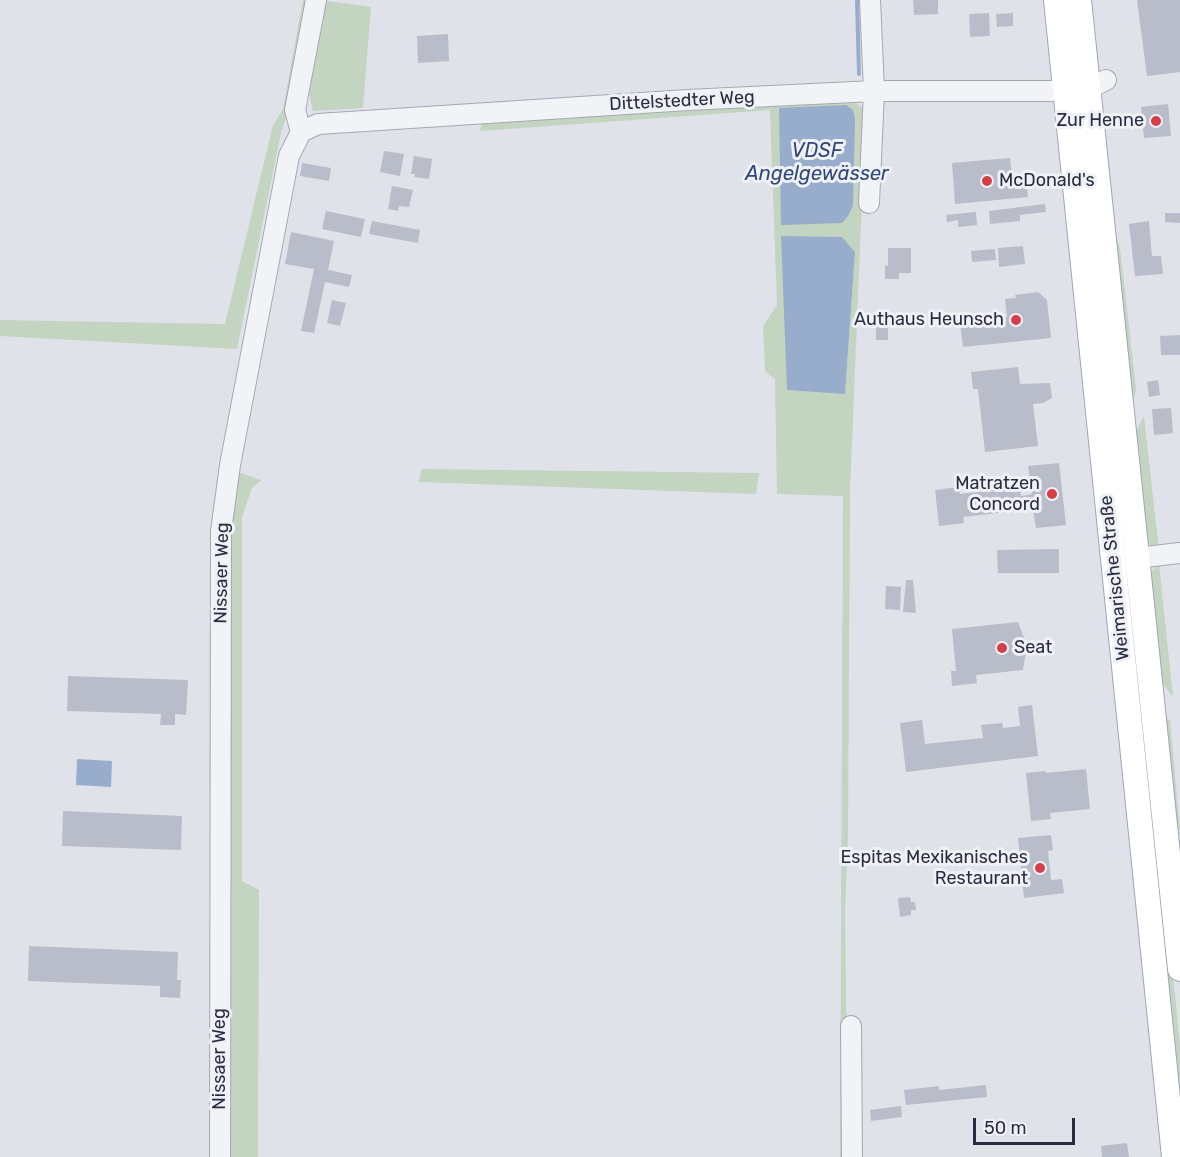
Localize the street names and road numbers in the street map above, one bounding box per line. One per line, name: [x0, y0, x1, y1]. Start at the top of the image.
street label: Dittelstedter Weg: [609, 86, 755, 116]
street label: Weimarische Straße: [1096, 494, 1134, 662]
street label: Nissaer Weg: [210, 522, 234, 624]
street label: Nissaer Weg: [209, 1008, 231, 1110]

